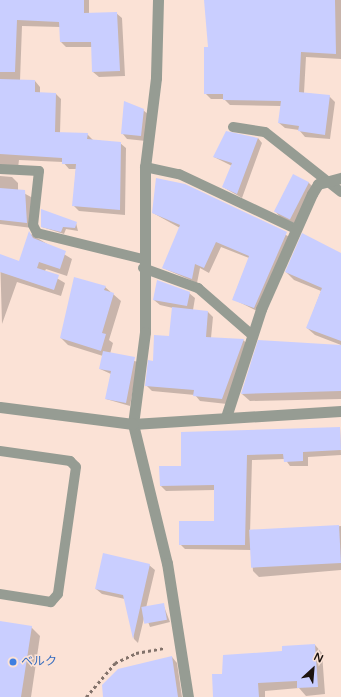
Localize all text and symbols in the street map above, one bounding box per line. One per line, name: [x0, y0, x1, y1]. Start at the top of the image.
north arrow: [293, 649, 333, 689]
text: N: [312, 650, 325, 666]
place label: ベルク: [21, 655, 57, 669]
marker: ベルク: [8, 657, 18, 667]

